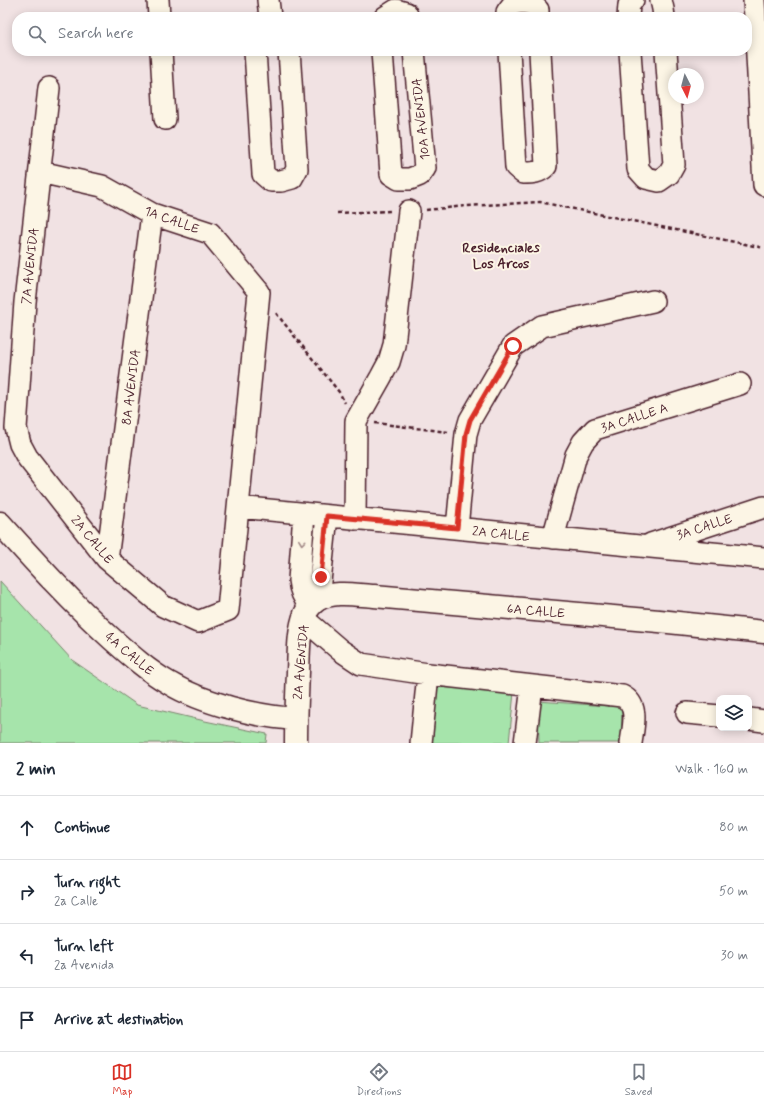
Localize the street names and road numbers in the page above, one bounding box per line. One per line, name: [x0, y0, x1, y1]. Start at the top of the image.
street label: 10A AVENIDA: [409, 77, 434, 161]
street label: 1A CALLE: [142, 203, 202, 238]
street label: 7A AVENIDA: [18, 227, 43, 305]
street label: 8A AVENIDA: [118, 348, 145, 426]
street label: 3A CALLE A: [599, 400, 670, 437]
street label: 3A CALLE: [675, 510, 735, 544]
street label: 2A CALLE: [67, 512, 117, 568]
street label: 2A CALLE: [471, 523, 531, 546]
street label: 6A CALLE: [506, 600, 566, 623]
street label: 2A AVENIDA: [290, 624, 313, 701]
street label: 4A CALLE: [101, 629, 158, 680]

